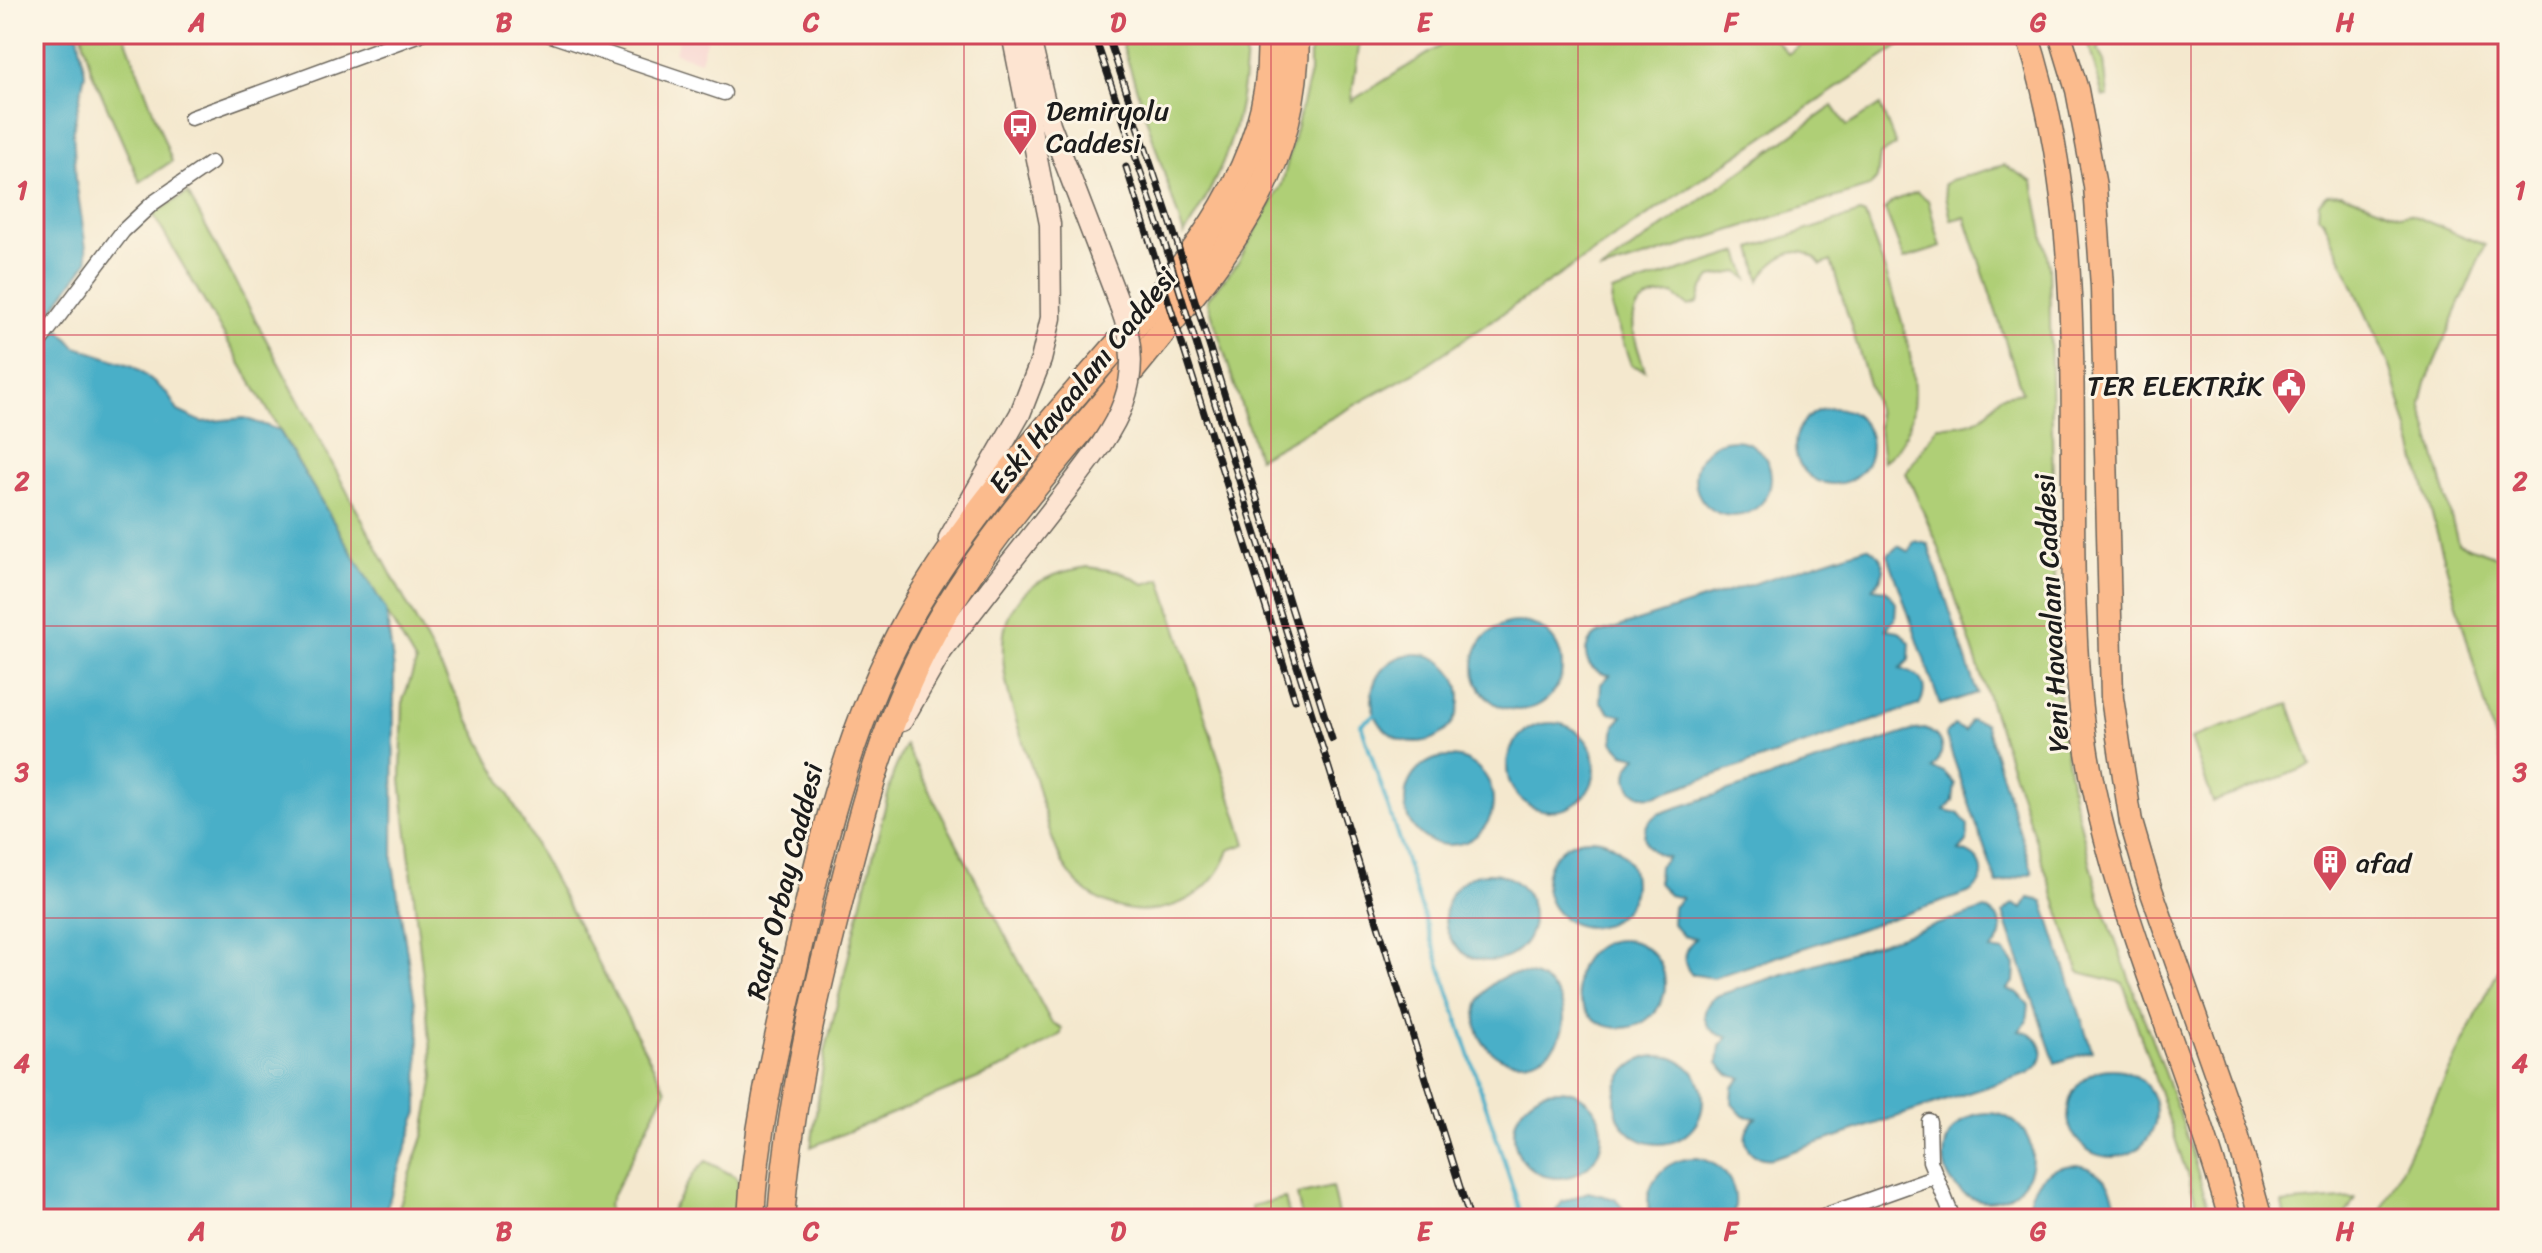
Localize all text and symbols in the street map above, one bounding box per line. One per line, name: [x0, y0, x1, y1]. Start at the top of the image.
text: A: [187, 0, 206, 45]
text: B: [496, 0, 513, 45]
text: C: [802, 0, 820, 45]
text: D: [1110, 0, 1126, 45]
text: E: [1417, 0, 1434, 45]
text: F: [1723, 0, 1740, 45]
text: G: [2030, 0, 2047, 45]
text: H: [2336, 0, 2355, 45]
place label: Demiryolu Caddesi: [1046, 86, 1169, 167]
bus stop icon: Demiryolu Caddesi: [1001, 107, 1039, 157]
text: 1: [16, 167, 28, 213]
text: 1: [2514, 167, 2526, 213]
street label: Eski Havaalanı Caddesi: [975, 255, 1190, 505]
place label: TER ELEKTRİK: [2087, 361, 2265, 410]
public building icon: TER ELEKTRİK: [2270, 366, 2308, 416]
text: 2: [13, 458, 30, 504]
text: 2: [2511, 458, 2528, 504]
street label: Yeni Havaalanı Caddesi: [2020, 471, 2083, 753]
text: 3: [14, 749, 30, 795]
text: 3: [2512, 749, 2528, 795]
street label: Rauf Orbay Caddesi: [731, 756, 838, 1005]
place label: afad: [2356, 838, 2414, 887]
building icon: afad: [2311, 843, 2349, 893]
text: 4: [14, 1040, 30, 1086]
text: 4: [2512, 1040, 2528, 1086]
text: A: [187, 1208, 206, 1253]
text: B: [496, 1208, 513, 1253]
text: C: [802, 1208, 820, 1253]
text: D: [1110, 1208, 1126, 1253]
text: E: [1417, 1208, 1434, 1253]
text: F: [1723, 1208, 1740, 1253]
text: G: [2030, 1208, 2047, 1253]
text: H: [2336, 1208, 2355, 1253]

